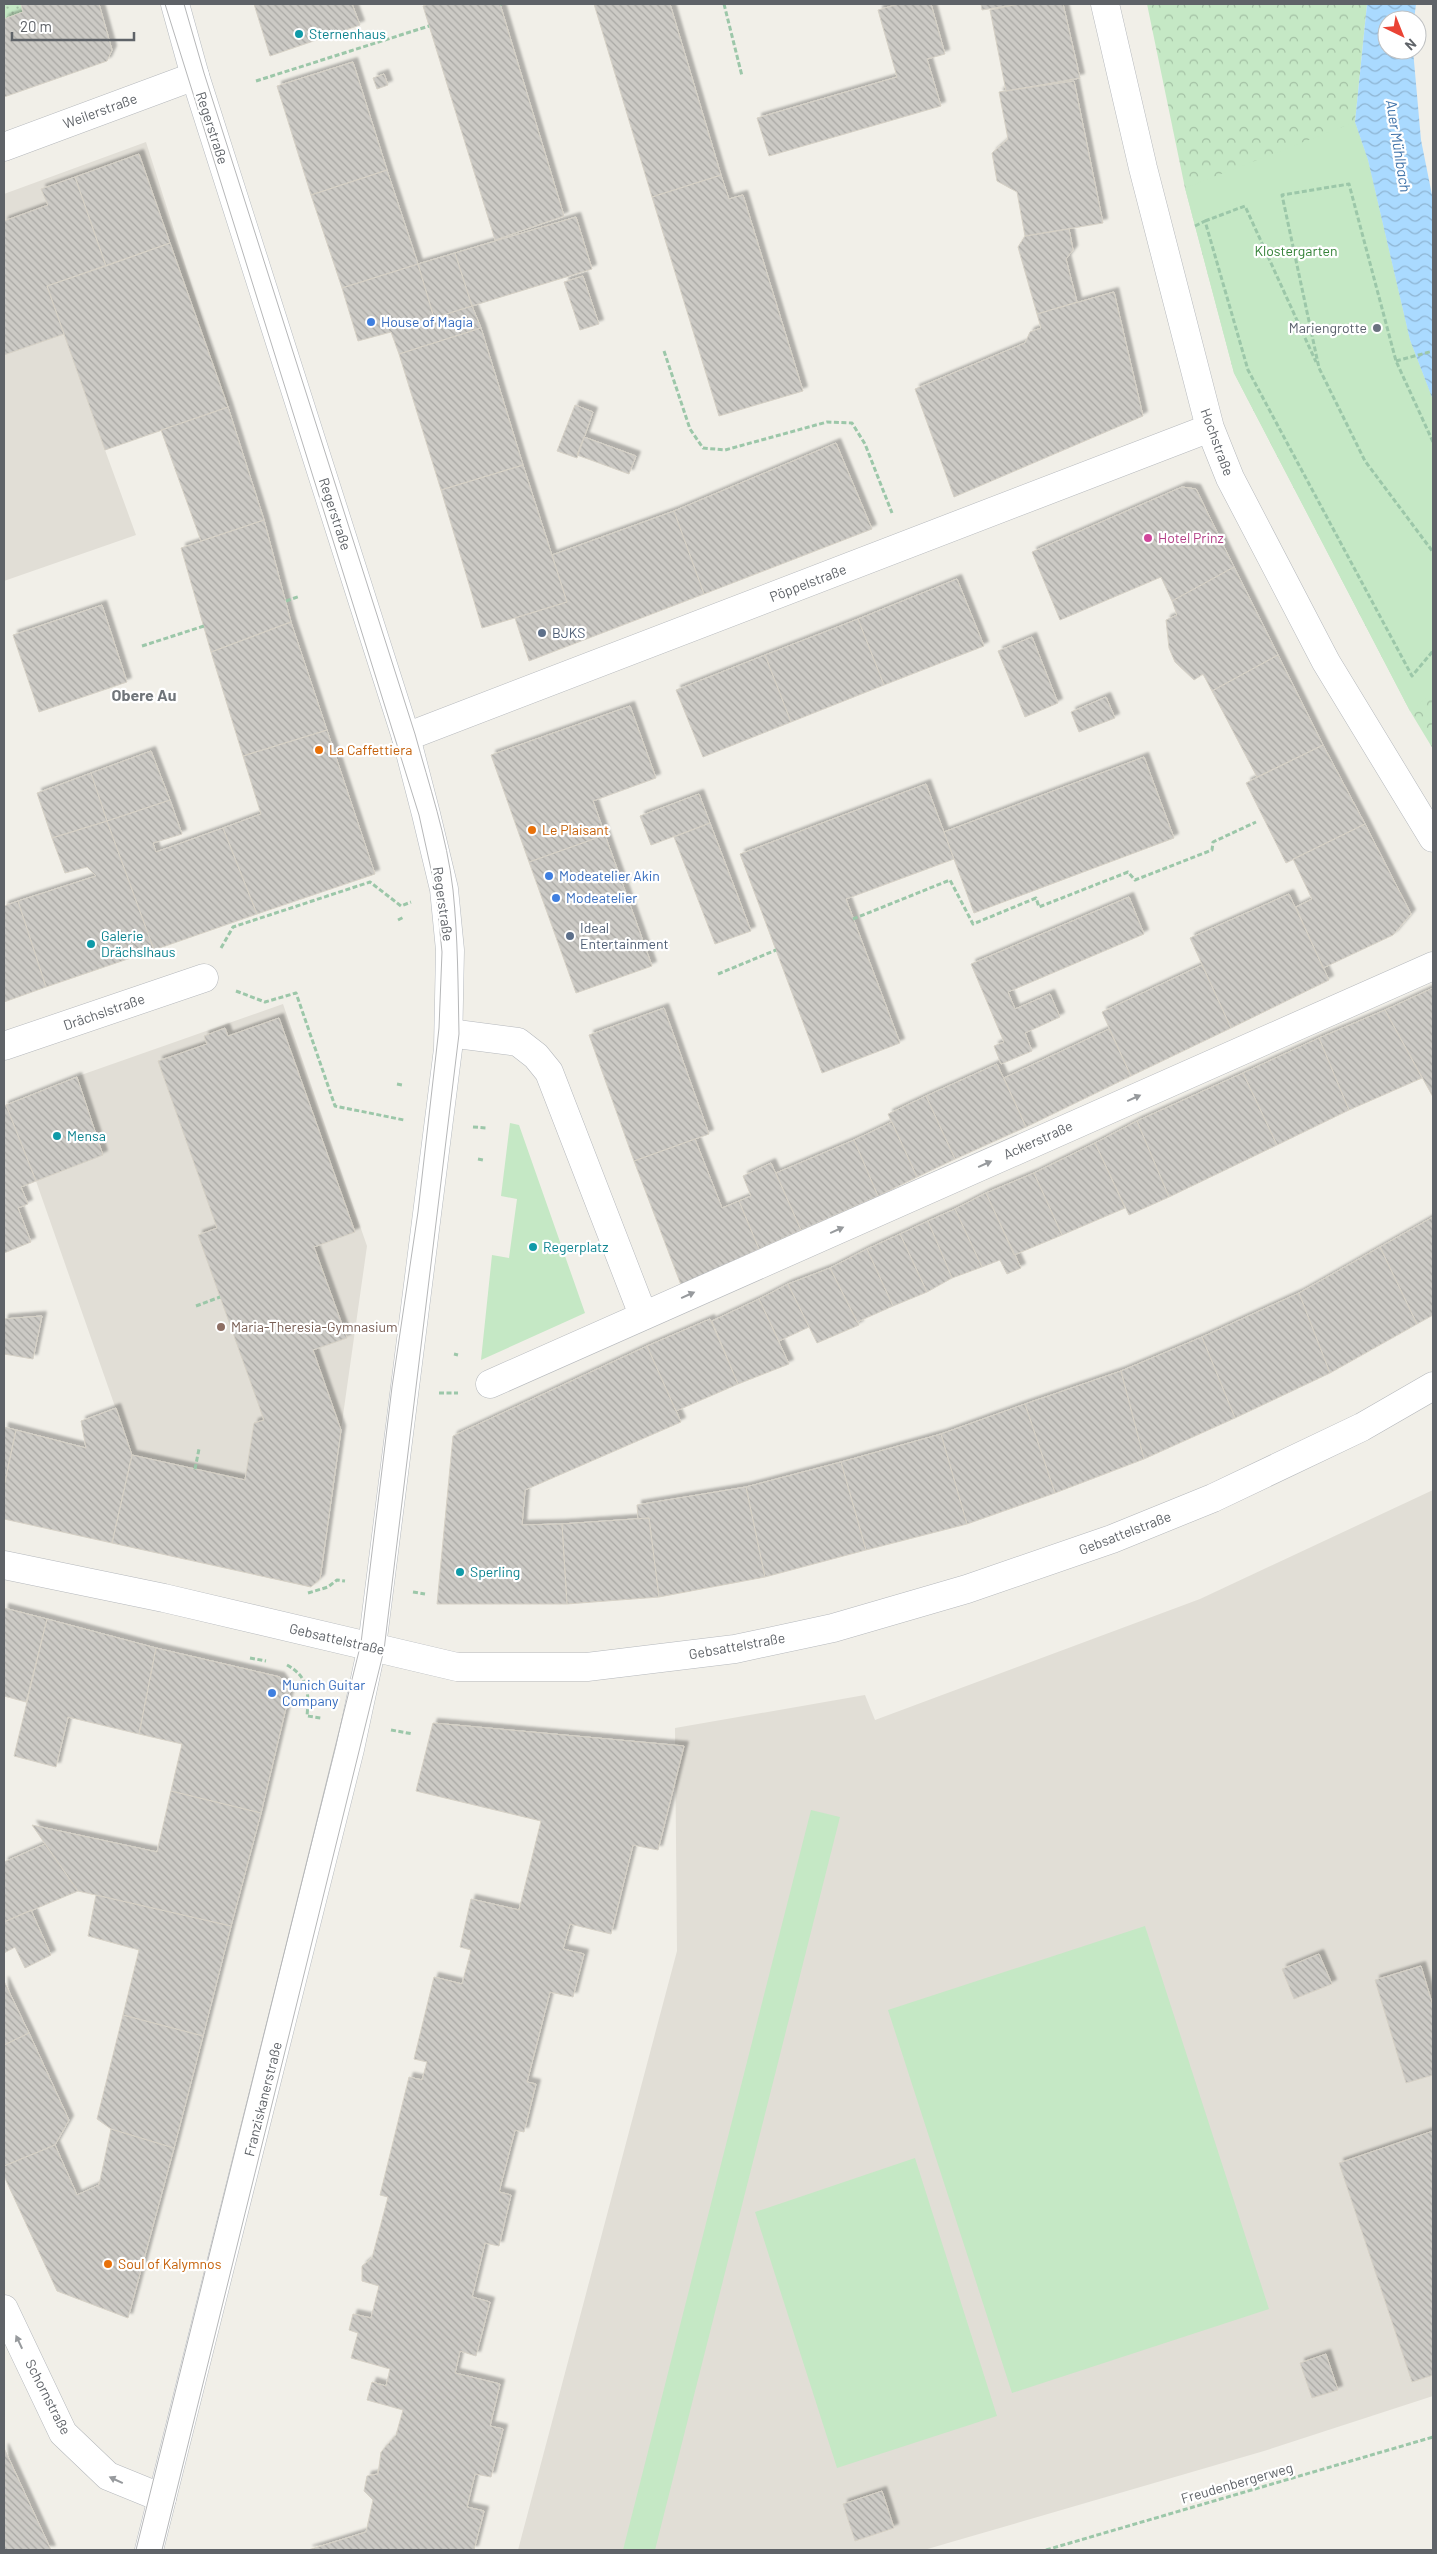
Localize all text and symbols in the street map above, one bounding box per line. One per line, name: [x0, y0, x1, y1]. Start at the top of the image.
scale bar: [12, 10, 135, 42]
north arrow: [1377, 10, 1427, 60]
text: 20 m: [20, 17, 52, 35]
place label: Sternenhaus: [309, 25, 386, 42]
marker: Sternenhaus: [293, 28, 305, 40]
text: N: [1402, 35, 1420, 54]
street label: Weilerstraße: [60, 89, 139, 132]
street label: Regerstraße: [193, 89, 232, 166]
water label: Auer Mühlbach: [1383, 98, 1415, 193]
park label: Klostergarten: [1254, 242, 1338, 259]
place label: House of Magia: [381, 313, 473, 330]
marker: House of Magia: [365, 316, 377, 328]
place label: Mariengrotte: [1289, 319, 1367, 336]
marker: Mariengrotte: [1371, 322, 1383, 334]
street label: Hochstraße: [1197, 406, 1238, 478]
street label: Regerstraße: [316, 475, 355, 552]
place label: Hotel Prinz: [1158, 529, 1224, 546]
marker: Hotel Prinz: [1142, 532, 1154, 544]
street label: Pöppelstraße: [767, 560, 849, 605]
place label: BJKS: [552, 624, 585, 641]
marker: BJKS: [536, 627, 548, 639]
district label: Obere Au: [112, 685, 177, 704]
place label: La Caffettiera: [329, 741, 413, 758]
marker: La Caffettiera: [313, 744, 325, 756]
place label: Le Plaisant: [542, 821, 609, 838]
marker: Le Plaisant: [526, 824, 538, 836]
street label: Regerstraße: [430, 865, 457, 942]
place label: Modeatelier Akin: [559, 867, 660, 884]
marker: Modeatelier Akin: [543, 870, 555, 882]
place label: Modeatelier: [566, 889, 637, 906]
marker: Modeatelier: [550, 892, 562, 904]
place label: Ideal Entertainment: [580, 919, 669, 952]
place label: Galerie Drächslhaus: [101, 927, 176, 960]
marker: Ideal Entertainment: [564, 930, 576, 942]
marker: Galerie Drächslhaus: [85, 938, 97, 950]
street label: Drächslstraße: [61, 990, 147, 1033]
one-way arrow: [1127, 1094, 1141, 1102]
street label: Ackerstraße: [1000, 1117, 1075, 1162]
place label: Mensa: [67, 1127, 106, 1144]
marker: Mensa: [51, 1130, 63, 1142]
one-way arrow: [978, 1159, 992, 1167]
one-way arrow: [830, 1225, 844, 1233]
place label: Regerplatz: [543, 1238, 608, 1255]
marker: Regerplatz: [527, 1241, 539, 1253]
one-way arrow: [681, 1291, 695, 1299]
place label: Maria-Theresia-Gymnasium: [231, 1318, 398, 1335]
marker: Maria-Theresia-Gymnasium: [215, 1321, 227, 1333]
street label: Gebsattelstraße: [1076, 1507, 1173, 1558]
place label: Sperling: [470, 1563, 520, 1580]
marker: Sperling: [454, 1566, 466, 1578]
street label: Gebsattelstraße: [288, 1619, 387, 1658]
street label: Gebsattelstraße: [687, 1629, 786, 1662]
place label: Munich Guitar Company: [282, 1676, 365, 1709]
marker: Munich Guitar Company: [266, 1687, 278, 1699]
street label: Franziskanerstraße: [240, 2040, 285, 2158]
place label: Soul of Kalymnos: [118, 2255, 222, 2272]
marker: Soul of Kalymnos: [102, 2258, 114, 2270]
one-way arrow: [15, 2335, 23, 2349]
street label: Schornstraße: [22, 2356, 75, 2437]
street label: Freudenbergerweg: [1179, 2458, 1295, 2507]
one-way arrow: [109, 2476, 124, 2484]

